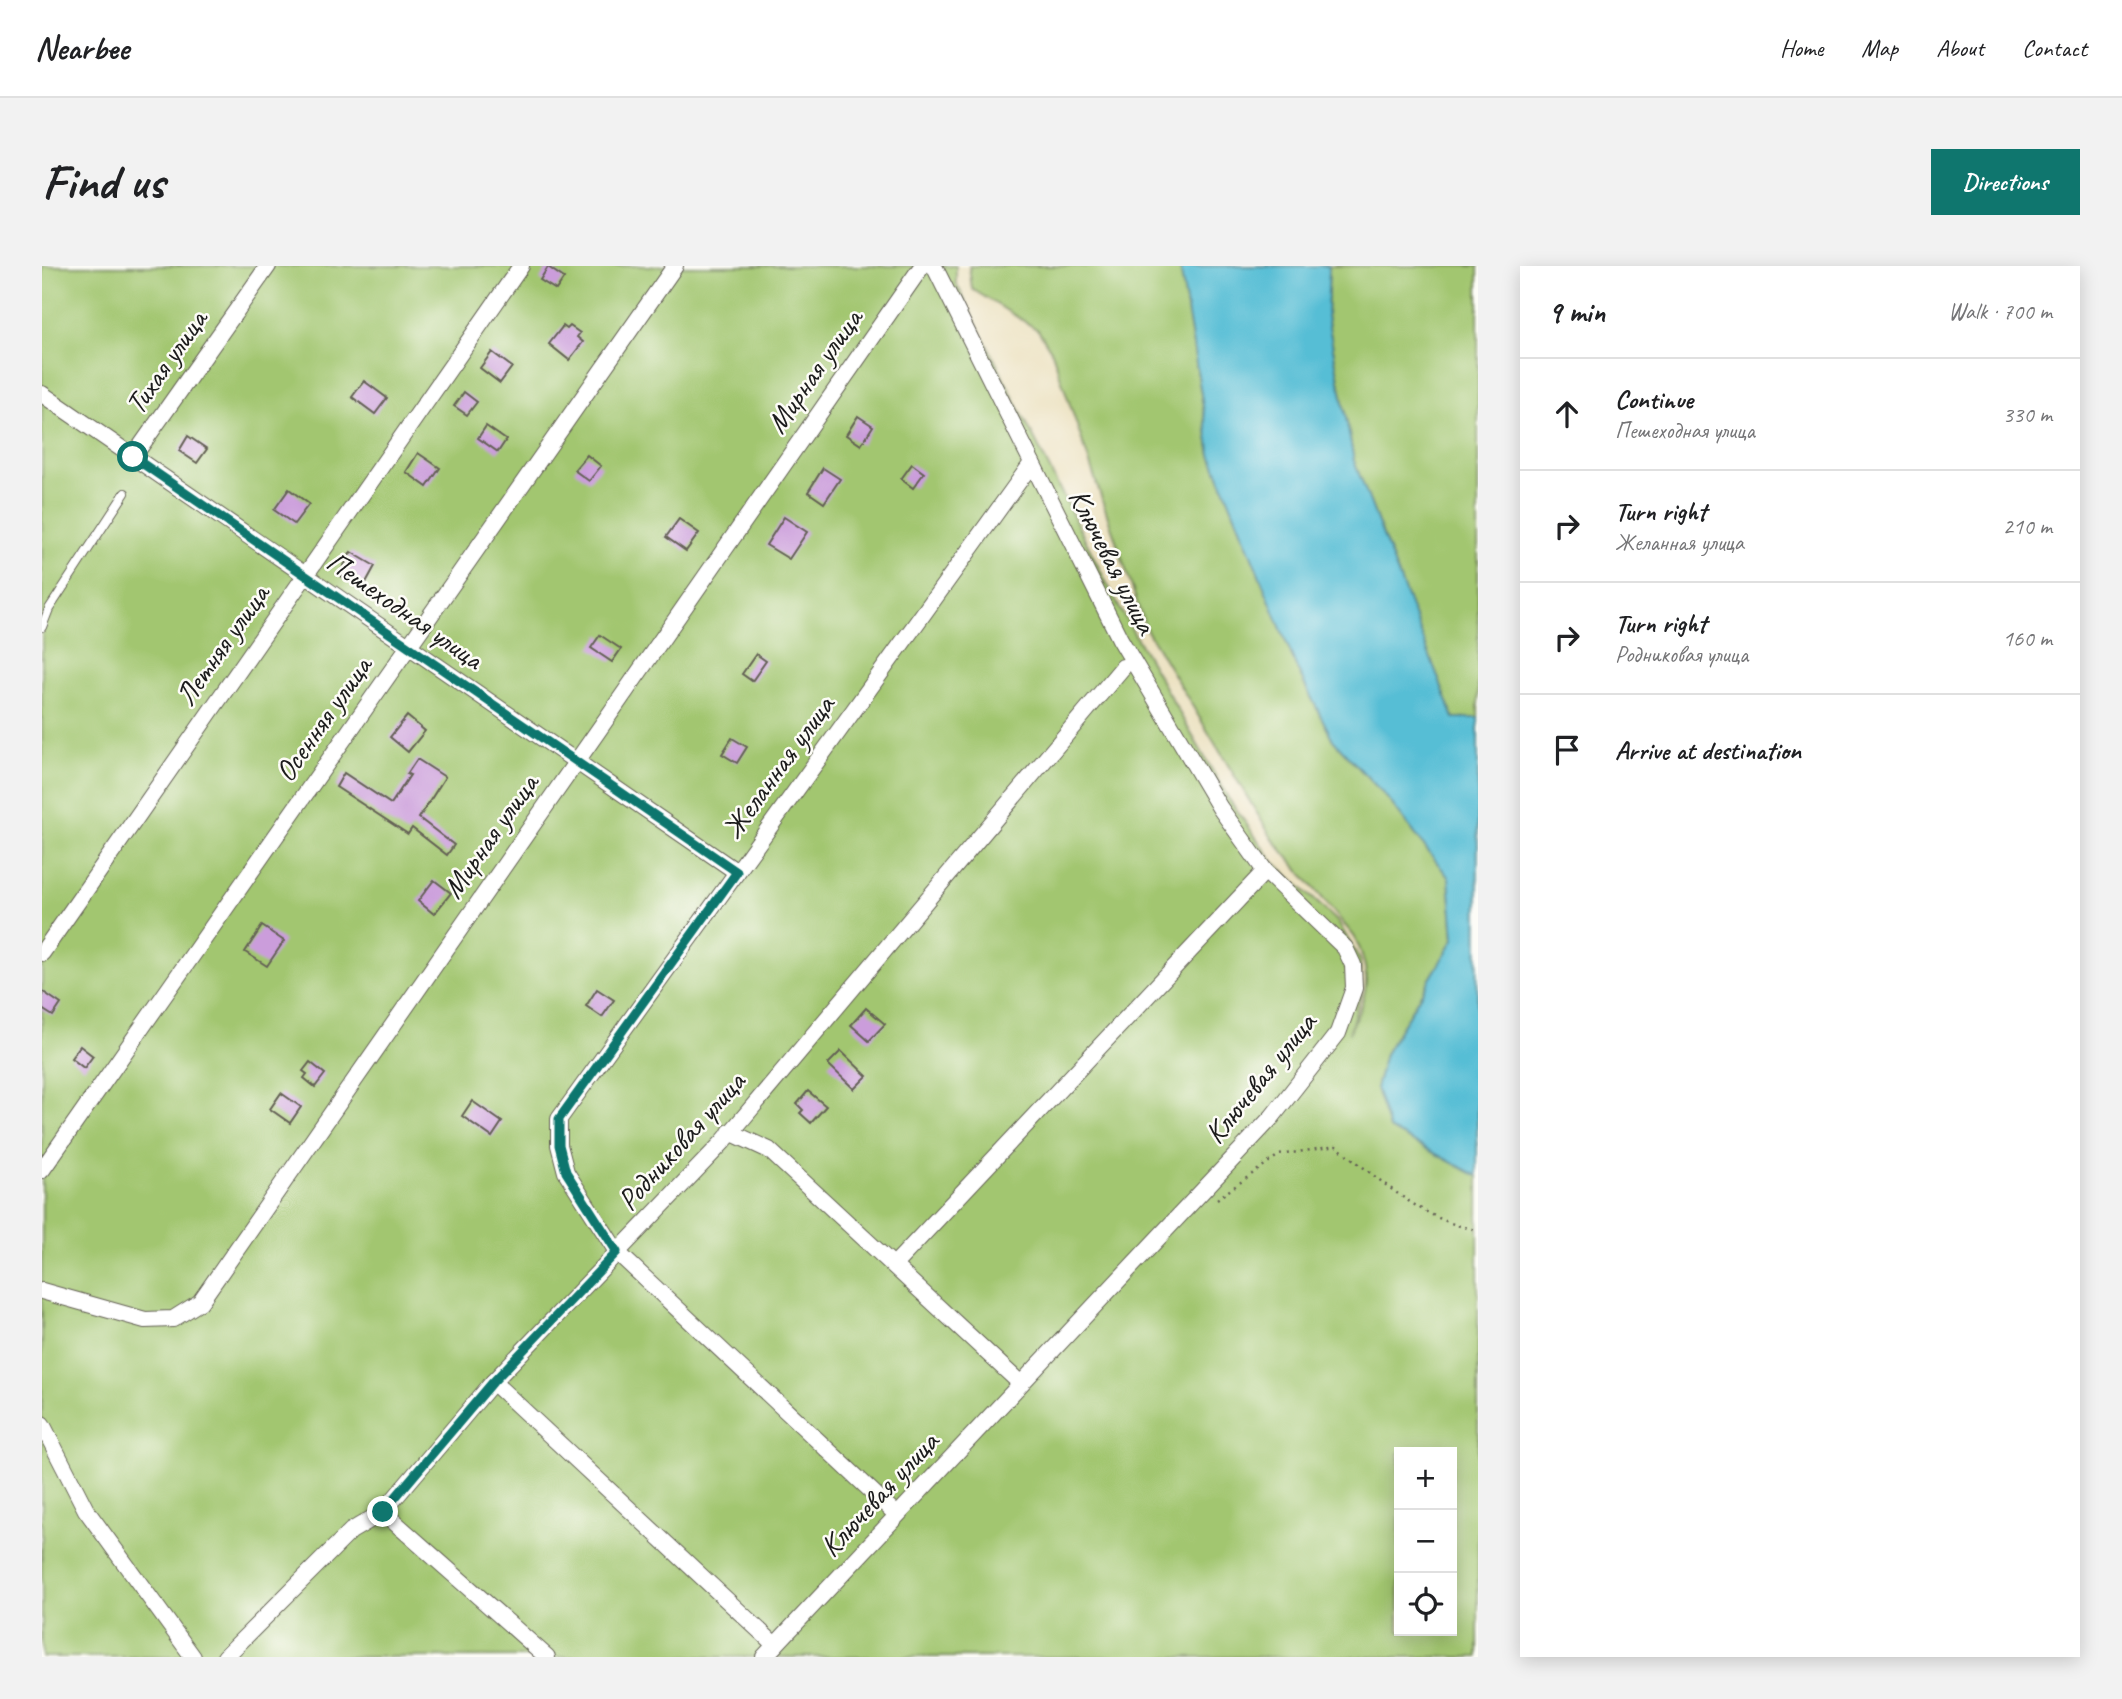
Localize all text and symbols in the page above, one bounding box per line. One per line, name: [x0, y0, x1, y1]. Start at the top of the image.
text: Nearbee: [35, 27, 129, 69]
text: Home: [1780, 33, 1823, 63]
text: Map: [1861, 33, 1898, 63]
text: About: [1936, 33, 1984, 63]
text: Contact: [2022, 33, 2087, 63]
button: Directions: [1931, 149, 2080, 215]
text: Find us: [42, 151, 164, 213]
text: 9 min: [1548, 293, 1605, 331]
text: Walk · 700 m: [1948, 297, 2052, 326]
street label: Мирная улица: [757, 299, 872, 440]
street label: Тихая улица: [116, 300, 217, 421]
text: Continue: [1615, 383, 1693, 416]
icon: ahead: [1548, 395, 1586, 433]
text: 330 m: [2003, 400, 2052, 429]
text: Пешеходная улица: [1615, 416, 1755, 445]
route start: [117, 441, 148, 472]
street label: Ключевая улица: [1060, 482, 1167, 642]
text: Turn right: [1615, 495, 1706, 528]
icon: right: [1548, 507, 1586, 545]
text: 210 m: [2003, 512, 2052, 541]
text: Желанная улица: [1615, 528, 1744, 557]
street label: Пешеходная улица: [319, 542, 492, 679]
street label: Летняя улица: [167, 575, 279, 713]
text: Turn right: [1615, 607, 1706, 640]
icon: right: [1548, 619, 1586, 657]
text: 160 m: [2003, 624, 2052, 653]
text: Родниковая улица: [1615, 640, 1748, 669]
street label: Осенняя улица: [266, 647, 381, 789]
street label: Желанная улица: [713, 686, 844, 846]
icon: arrive: [1548, 731, 1586, 769]
text: Arrive at destination: [1615, 734, 1801, 767]
street label: Мирная улица: [433, 764, 548, 905]
street label: Ключевая улица: [1196, 1003, 1326, 1151]
street label: Родниковая улица: [609, 1062, 755, 1218]
street label: Ключевая улица: [811, 1422, 948, 1565]
map controls: [1394, 1447, 1457, 1636]
button: +: [1394, 1447, 1457, 1510]
route end: [367, 1496, 398, 1527]
button: −: [1394, 1510, 1457, 1573]
button: locate: [1394, 1573, 1457, 1636]

